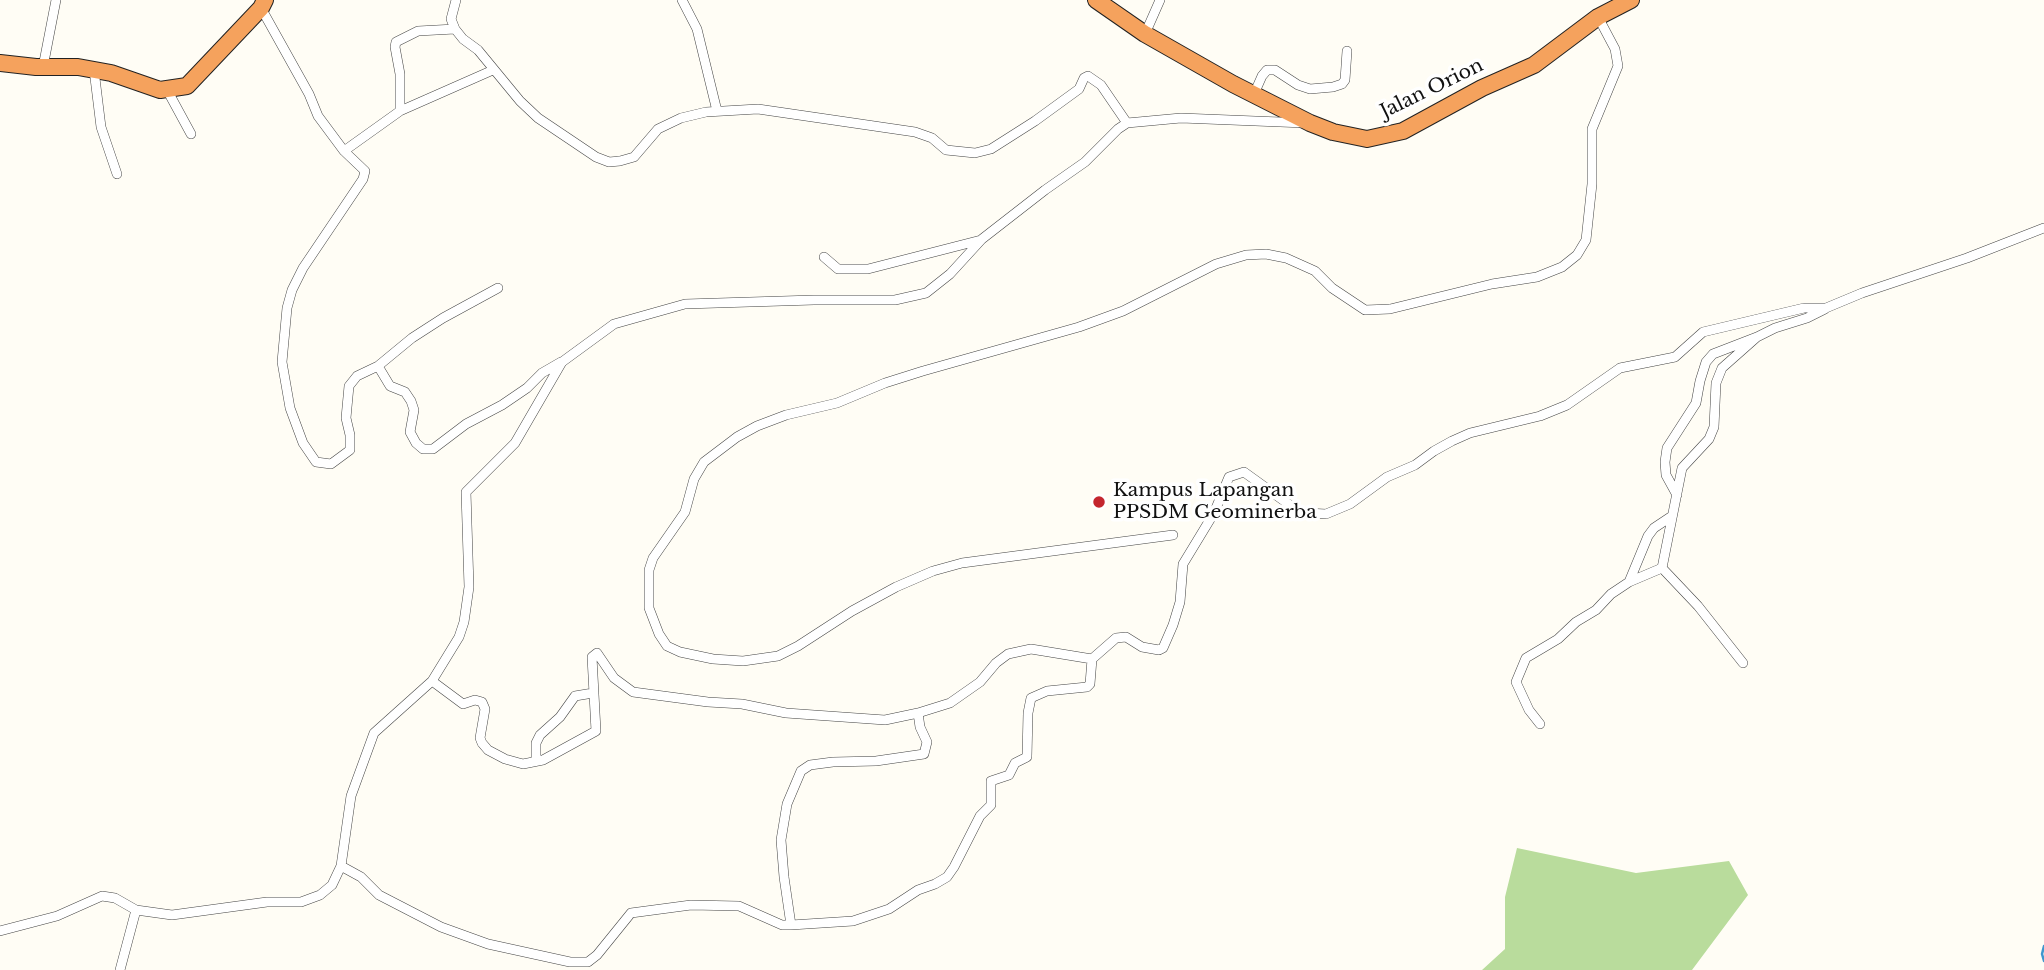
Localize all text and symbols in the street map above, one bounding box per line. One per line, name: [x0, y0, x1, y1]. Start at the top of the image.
street label: Jalan Orion: [1377, 54, 1487, 124]
place label: Kampus Lapangan PPSDM Geominerba: [1113, 480, 1317, 524]
marker: Kampus Lapangan PPSDM Geominerba: [1091, 494, 1107, 510]

